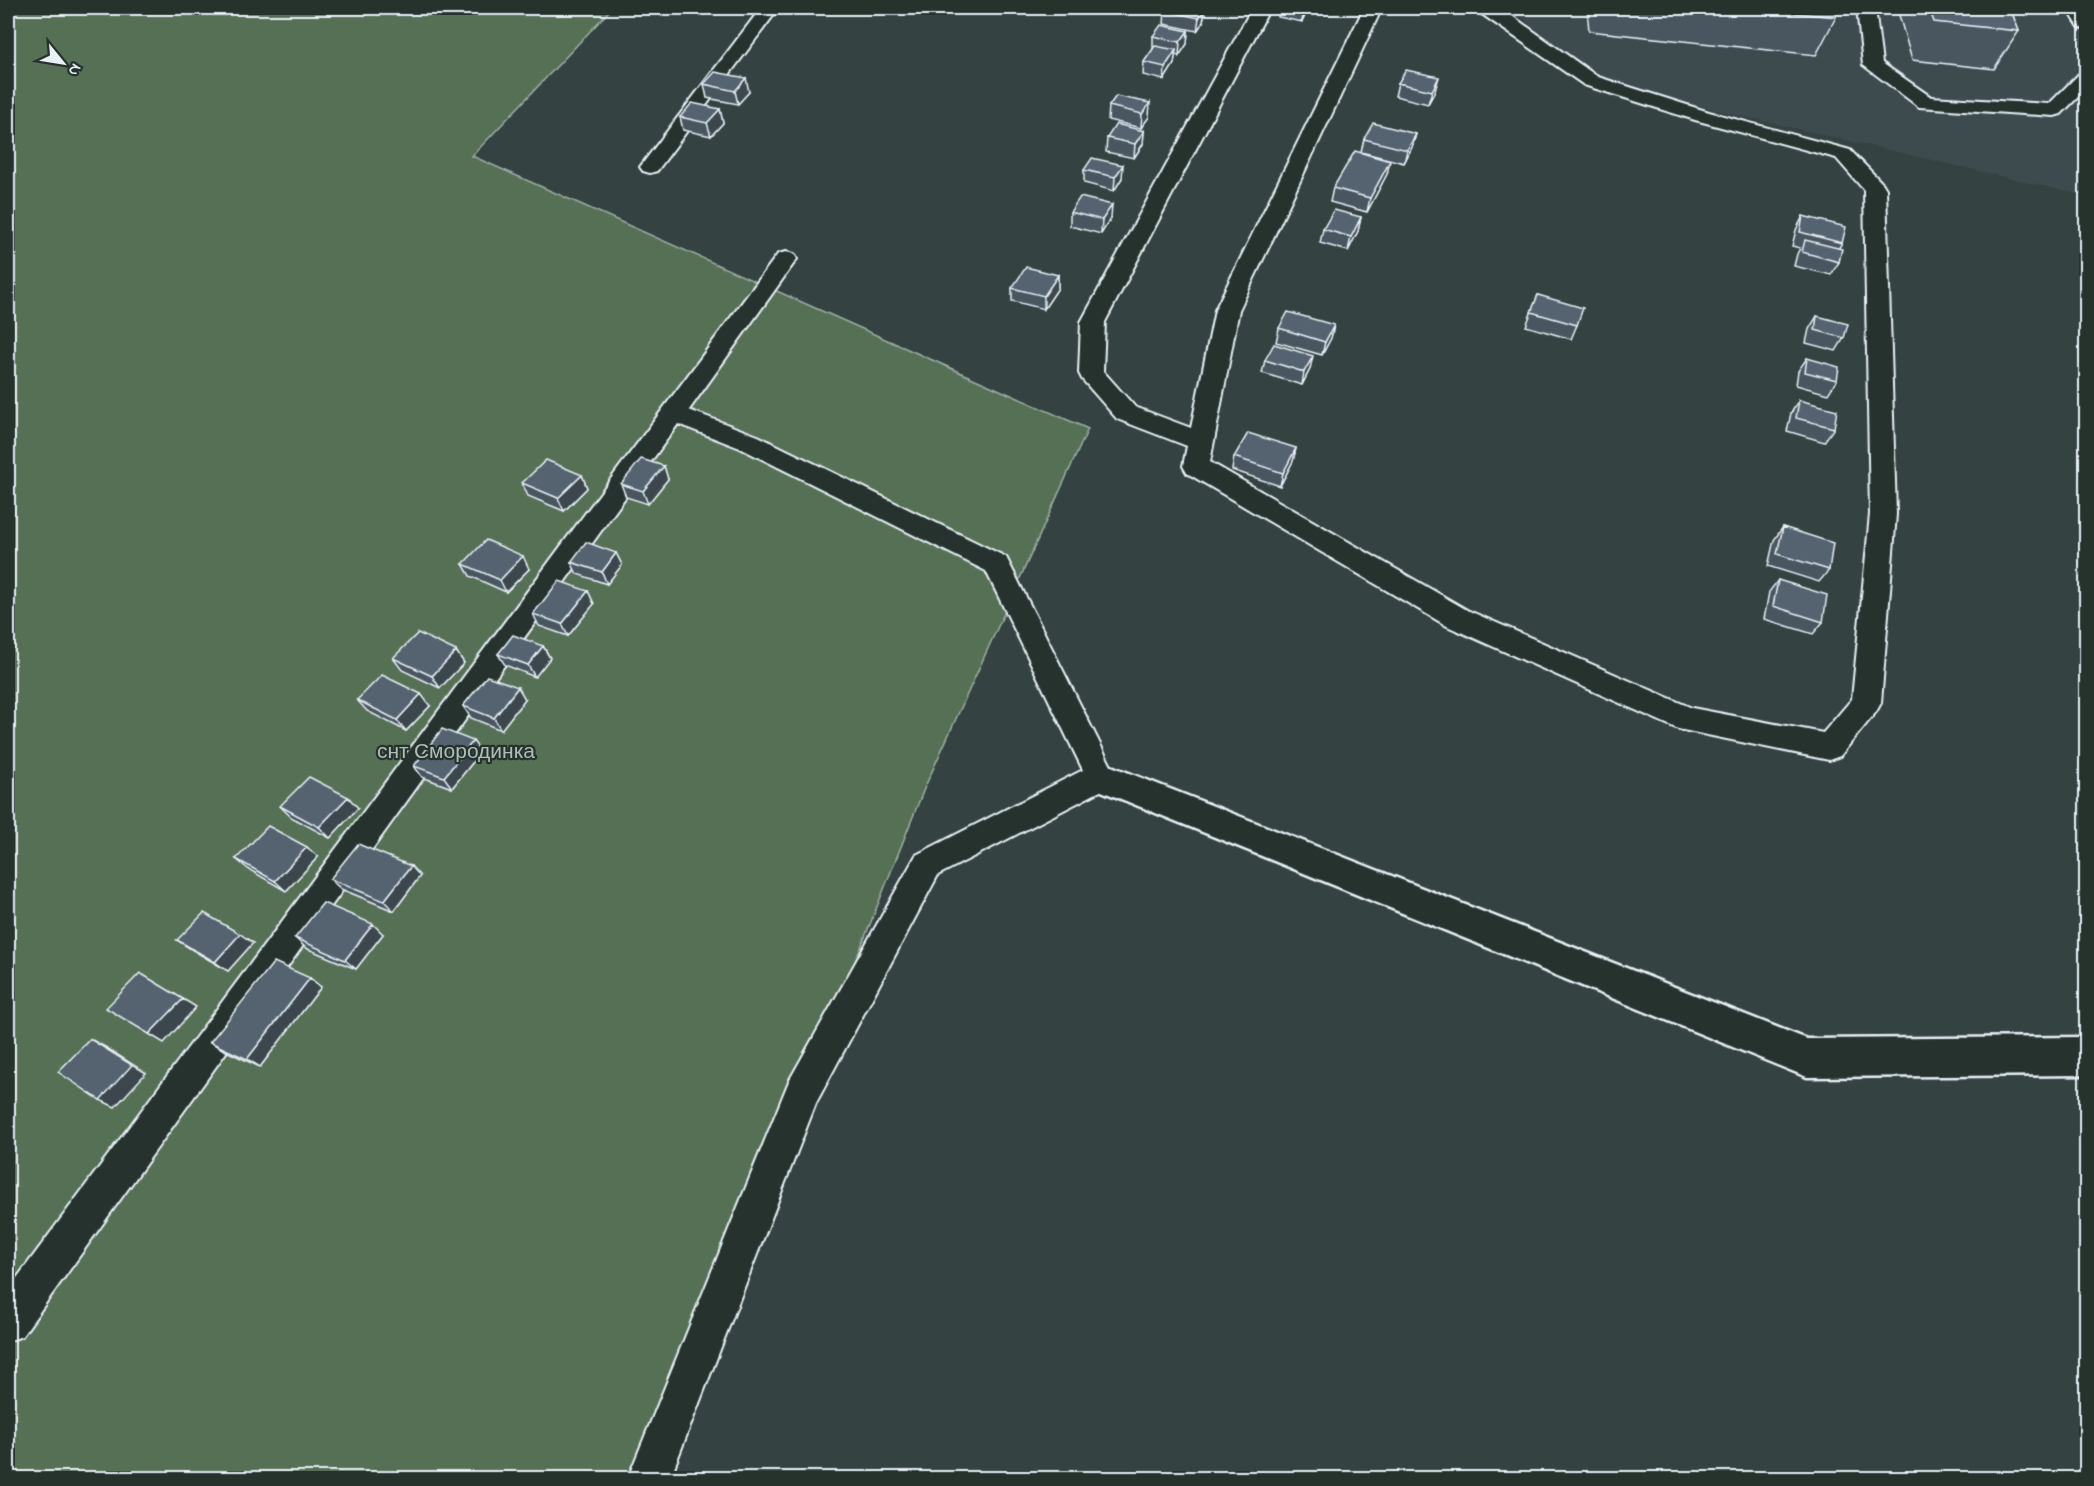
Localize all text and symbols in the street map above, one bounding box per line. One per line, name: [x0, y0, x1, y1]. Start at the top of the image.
north arrow: [33, 33, 93, 93]
text: N: [61, 59, 87, 80]
park label: снт Смородинка: [377, 738, 535, 768]

